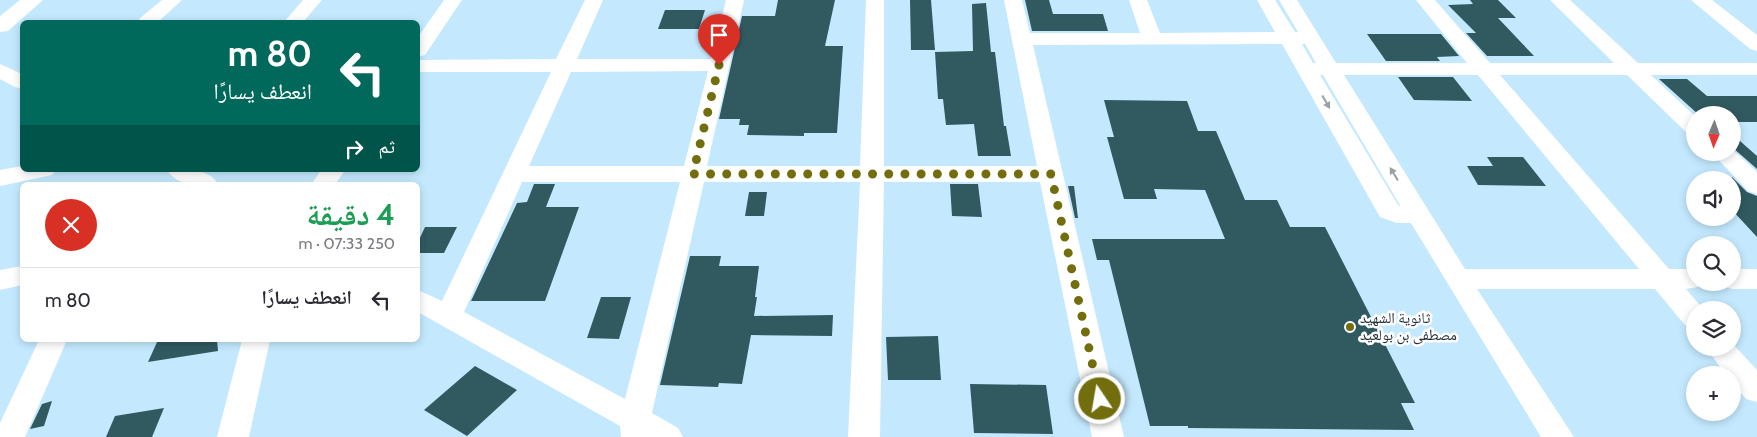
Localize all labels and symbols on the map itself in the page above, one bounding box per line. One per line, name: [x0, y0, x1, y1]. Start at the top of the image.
pin: [698, 14, 740, 65]
one-way arrow: [1322, 95, 1330, 110]
north arrow: [1686, 106, 1741, 161]
one-way arrow: [1389, 167, 1398, 180]
place label: ثانوية الشهيد مصطفى بن بولعيد: [1360, 309, 1457, 345]
marker: ثانوية الشهيد مصطفى بن بولعيد: [1344, 321, 1356, 333]
position arrow: [1073, 372, 1125, 424]

